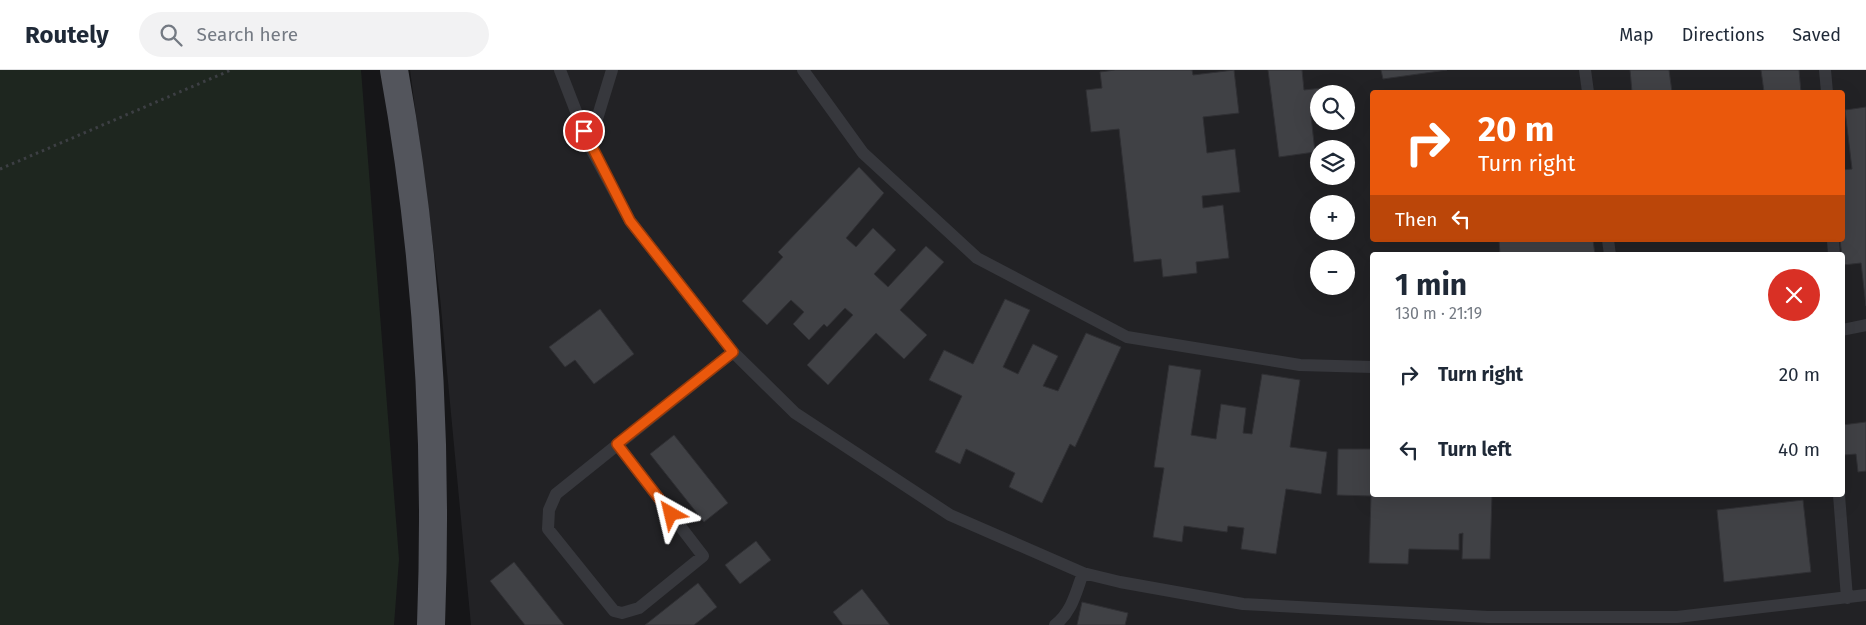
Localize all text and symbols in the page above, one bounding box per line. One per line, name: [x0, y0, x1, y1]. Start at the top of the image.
search box: [139, 12, 489, 57]
text: Routely: [25, 21, 109, 49]
icon: search: [157, 21, 185, 49]
text: Search here: [197, 23, 298, 46]
text: Map: [1619, 24, 1654, 46]
text: Directions: [1682, 24, 1764, 46]
text: Saved: [1792, 24, 1841, 46]
map controls: [1310, 85, 1355, 295]
button: search: [1310, 85, 1355, 130]
text: 20 m: [1478, 108, 1554, 150]
pin: [563, 110, 605, 152]
icon: right: [1395, 110, 1460, 175]
icon: arrive: [570, 117, 598, 145]
button: layers: [1310, 140, 1355, 185]
text: Turn right: [1478, 150, 1575, 177]
button: +: [1310, 195, 1355, 240]
icon: left: [1447, 205, 1475, 233]
text: Then: [1395, 208, 1437, 231]
button: −: [1310, 250, 1355, 295]
text: 1 min: [1395, 267, 1467, 303]
button: close: [1768, 269, 1820, 321]
text: 130 m · 21:19: [1395, 304, 1482, 323]
icon: right: [1395, 361, 1423, 389]
text: Turn right: [1438, 363, 1523, 386]
text: 20 m: [1779, 363, 1820, 386]
icon: left: [1395, 436, 1423, 464]
text: Turn left: [1438, 438, 1512, 461]
text: 40 m: [1778, 438, 1820, 461]
position arrow: [644, 487, 696, 539]

